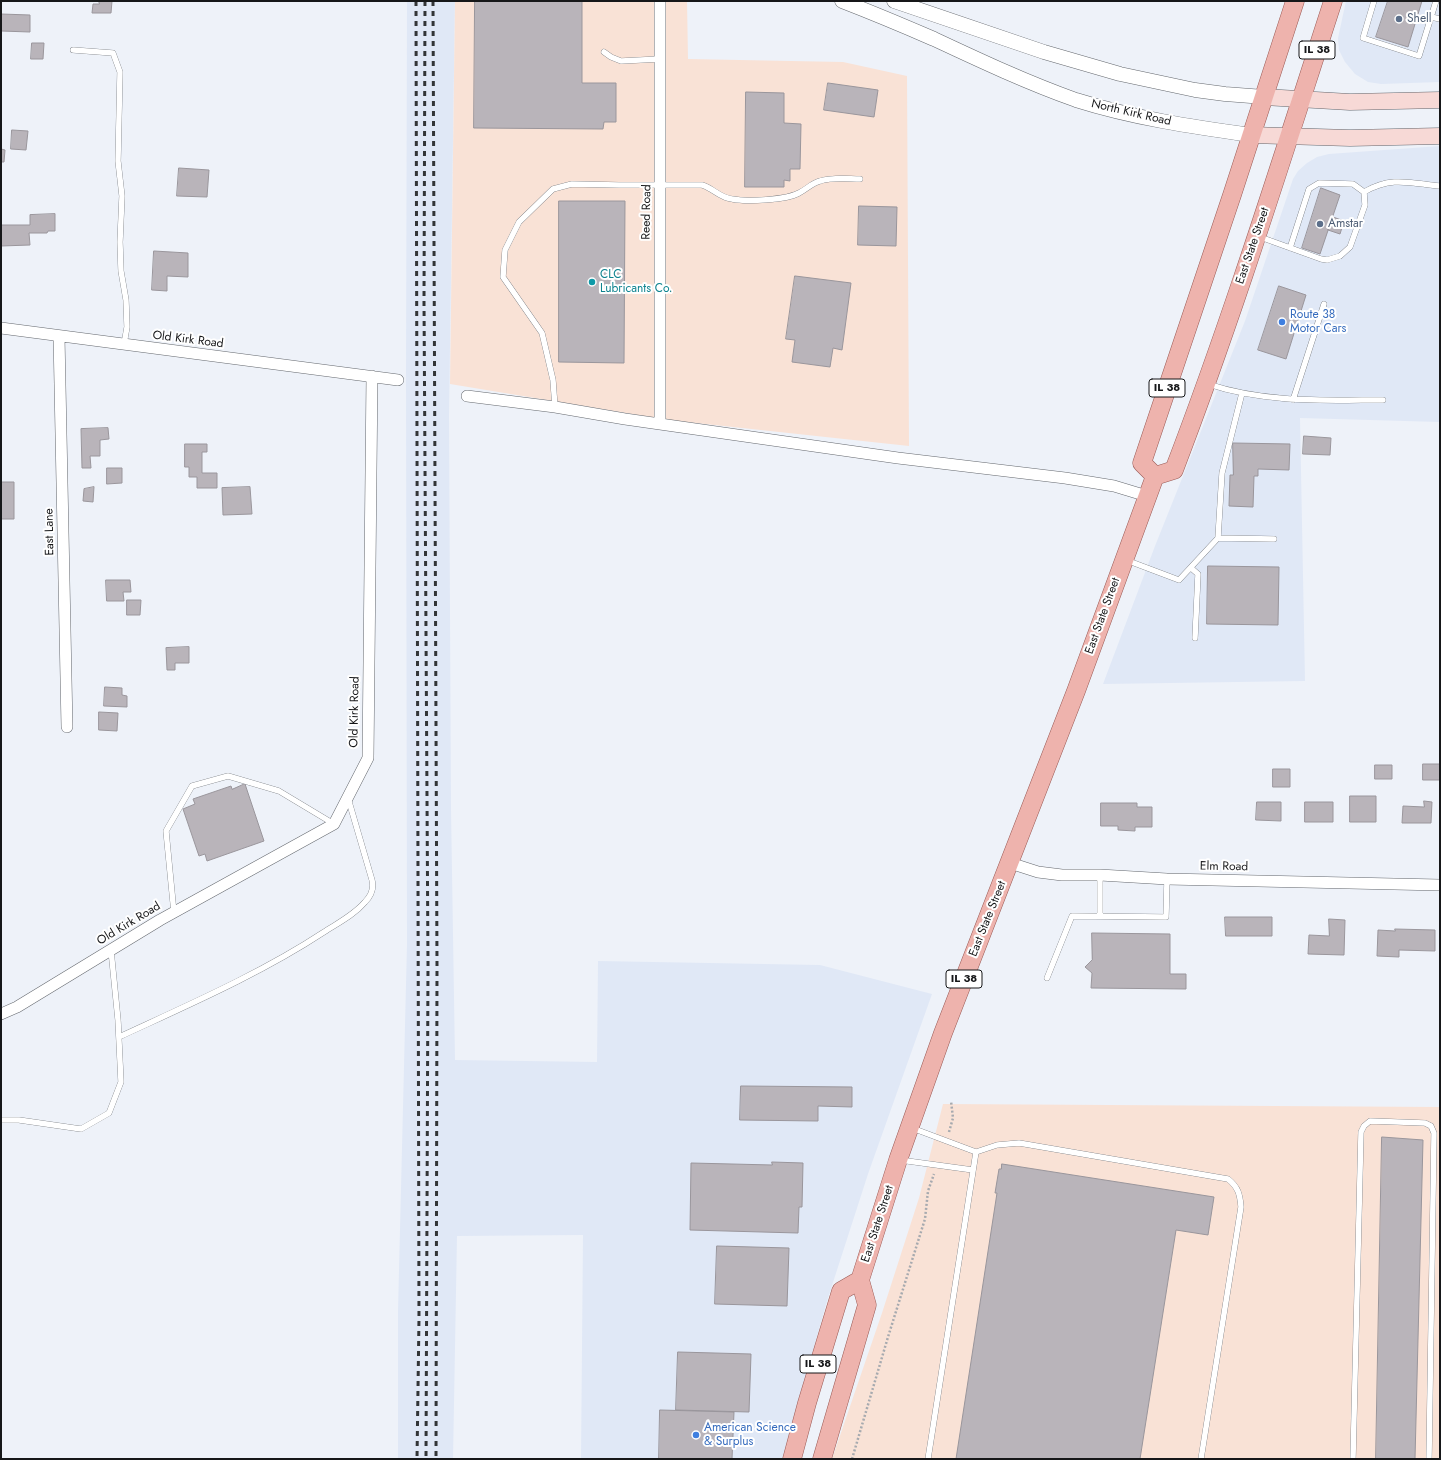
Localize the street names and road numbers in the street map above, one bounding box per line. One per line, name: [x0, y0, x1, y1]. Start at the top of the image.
road number: IL 38: [1299, 41, 1335, 59]
street label: North Kirk Road: [1090, 97, 1172, 129]
street label: Reed Road: [639, 184, 655, 240]
street label: East State Street: [1233, 206, 1273, 286]
street label: Old Kirk Road: [152, 328, 224, 352]
road number: IL 38: [1149, 379, 1185, 397]
street label: East Lane: [42, 508, 58, 556]
street label: East State Street: [1083, 576, 1123, 656]
street label: Old Kirk Road: [347, 676, 363, 748]
street label: Elm Road: [1200, 859, 1248, 875]
street label: East State Street: [966, 879, 1010, 959]
street label: Old Kirk Road: [95, 899, 163, 949]
road number: IL 38: [946, 970, 982, 988]
street label: East State Street: [859, 1184, 897, 1264]
road number: IL 38: [800, 1355, 836, 1373]

